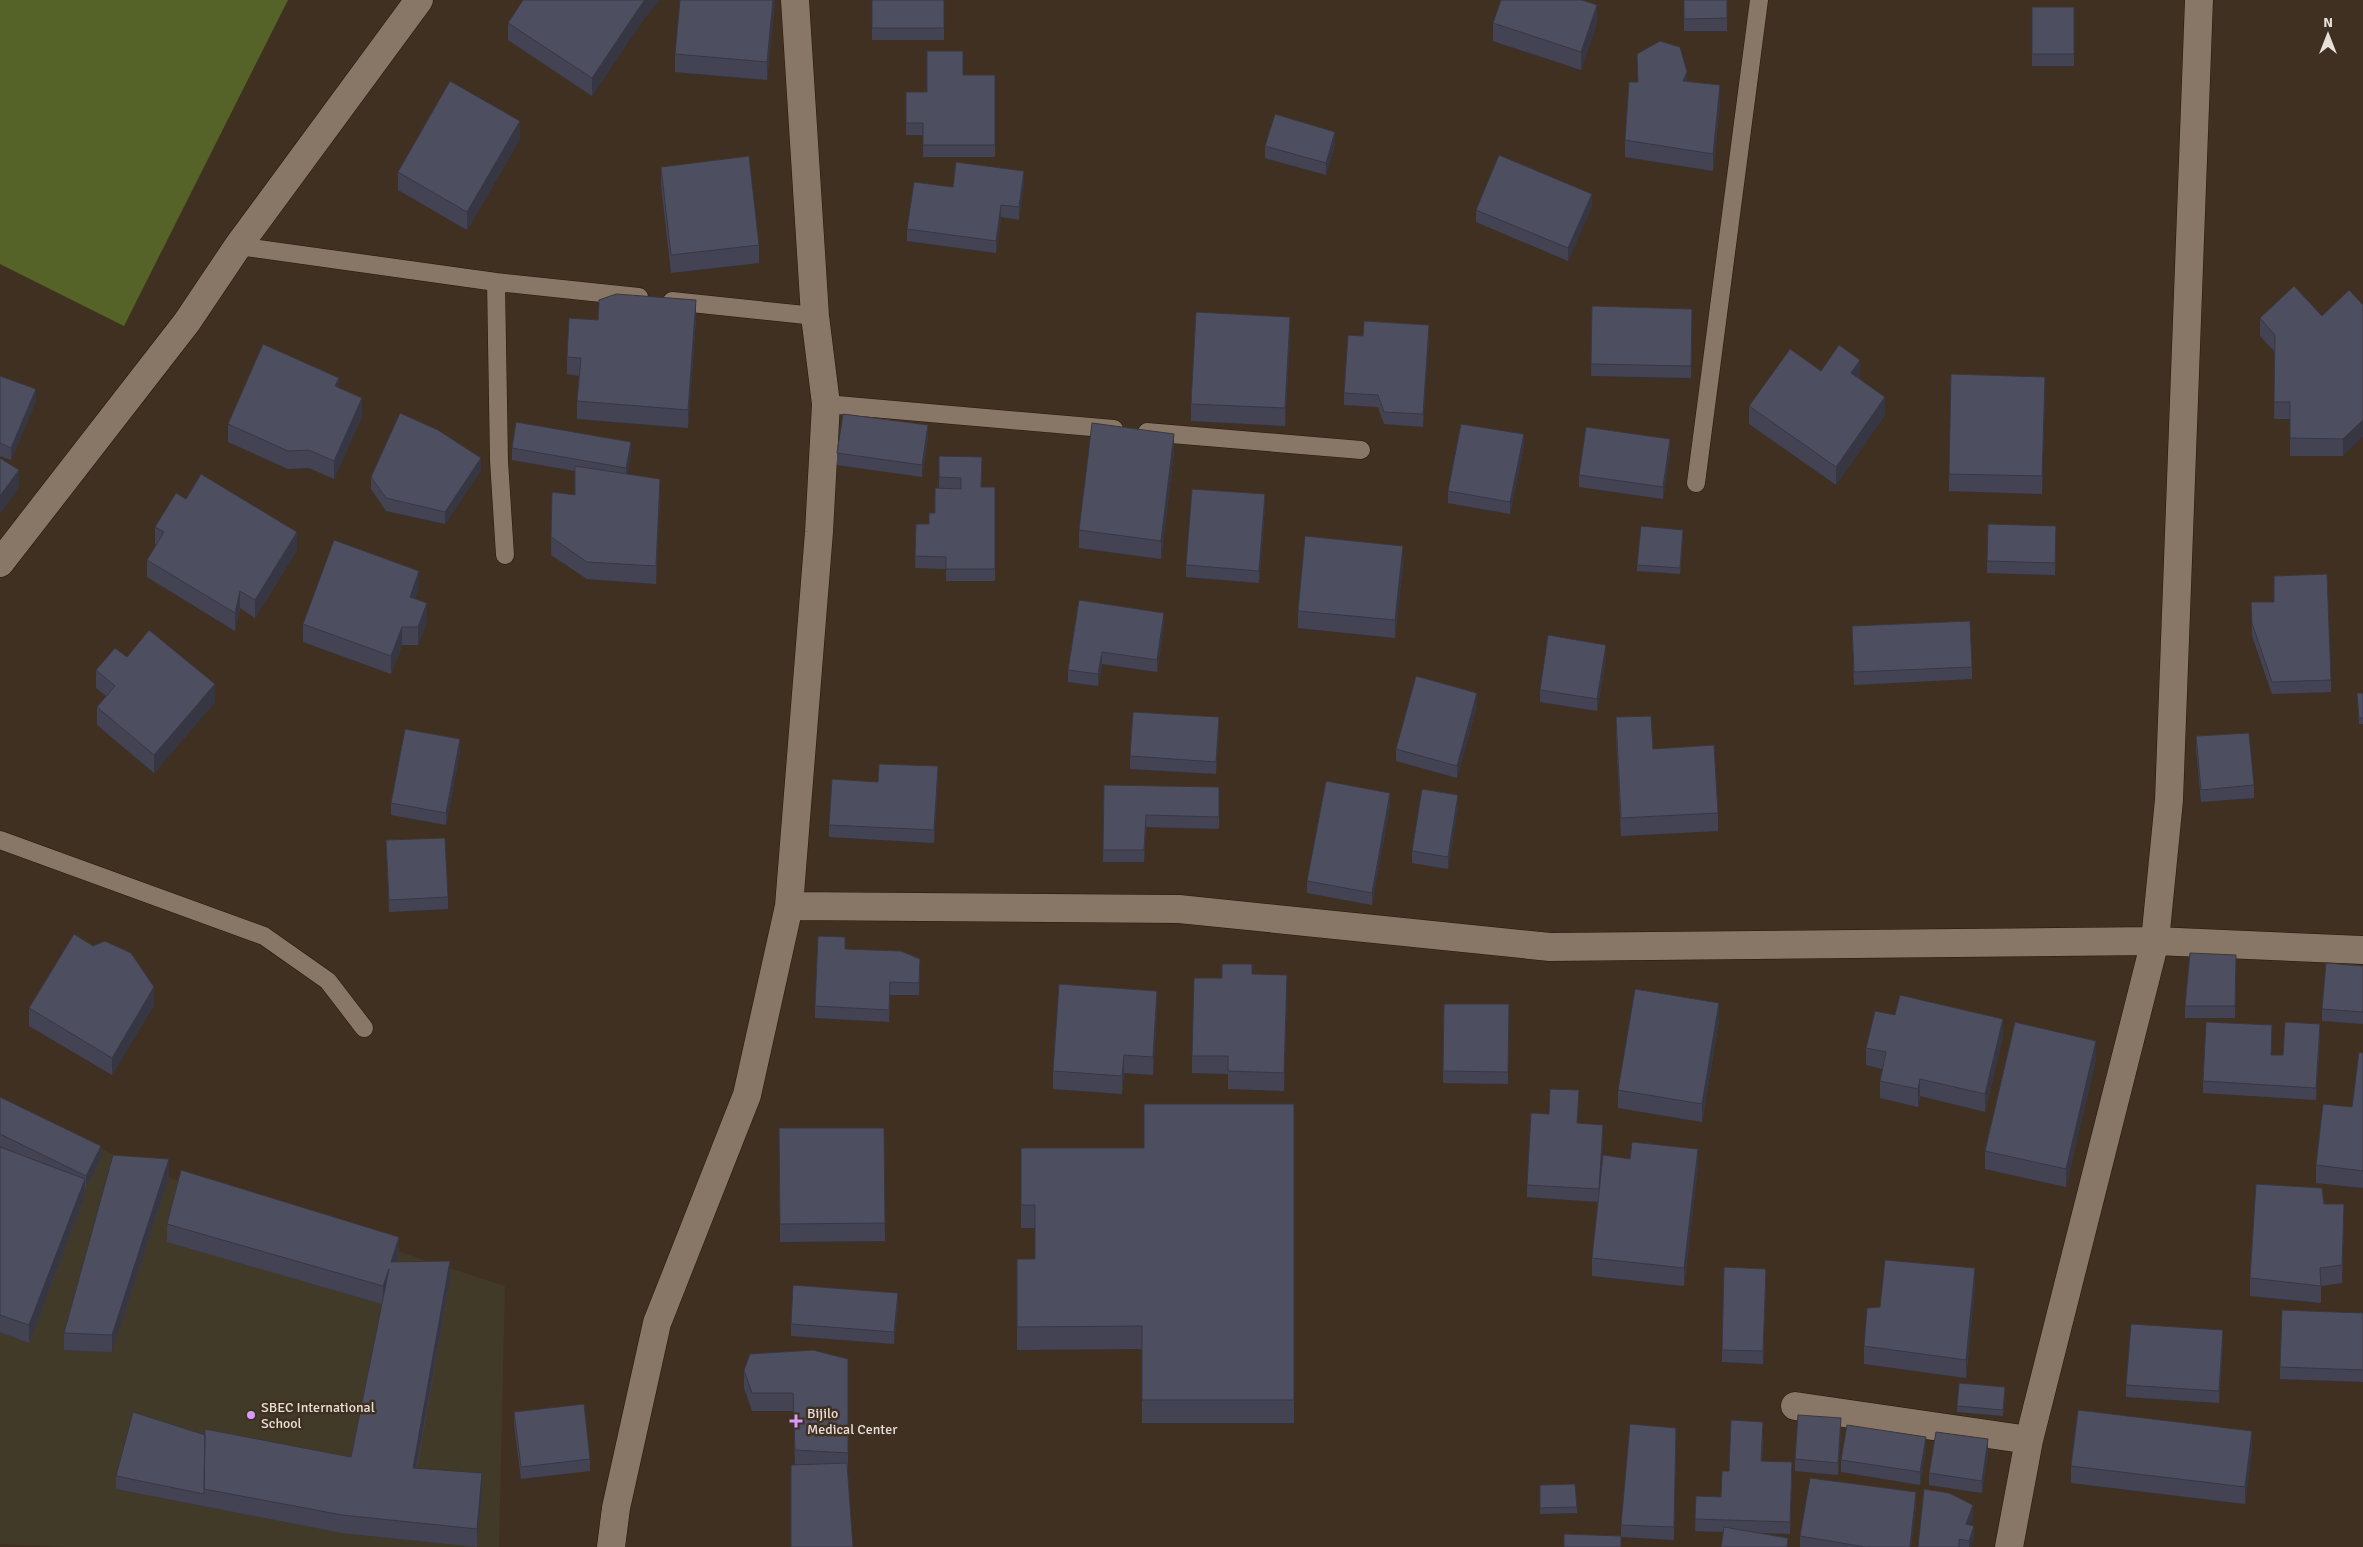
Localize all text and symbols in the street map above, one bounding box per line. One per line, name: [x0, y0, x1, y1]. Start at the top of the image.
north arrow: [2303, 10, 2353, 60]
text: N: [2323, 14, 2333, 31]
place label: SBEC International School: [261, 1399, 375, 1432]
place label: Bijilo Medical Center: [807, 1405, 898, 1438]
marker: SBEC International School: [245, 1409, 257, 1421]
marker: Bijilo Medical Center: [789, 1414, 803, 1428]

